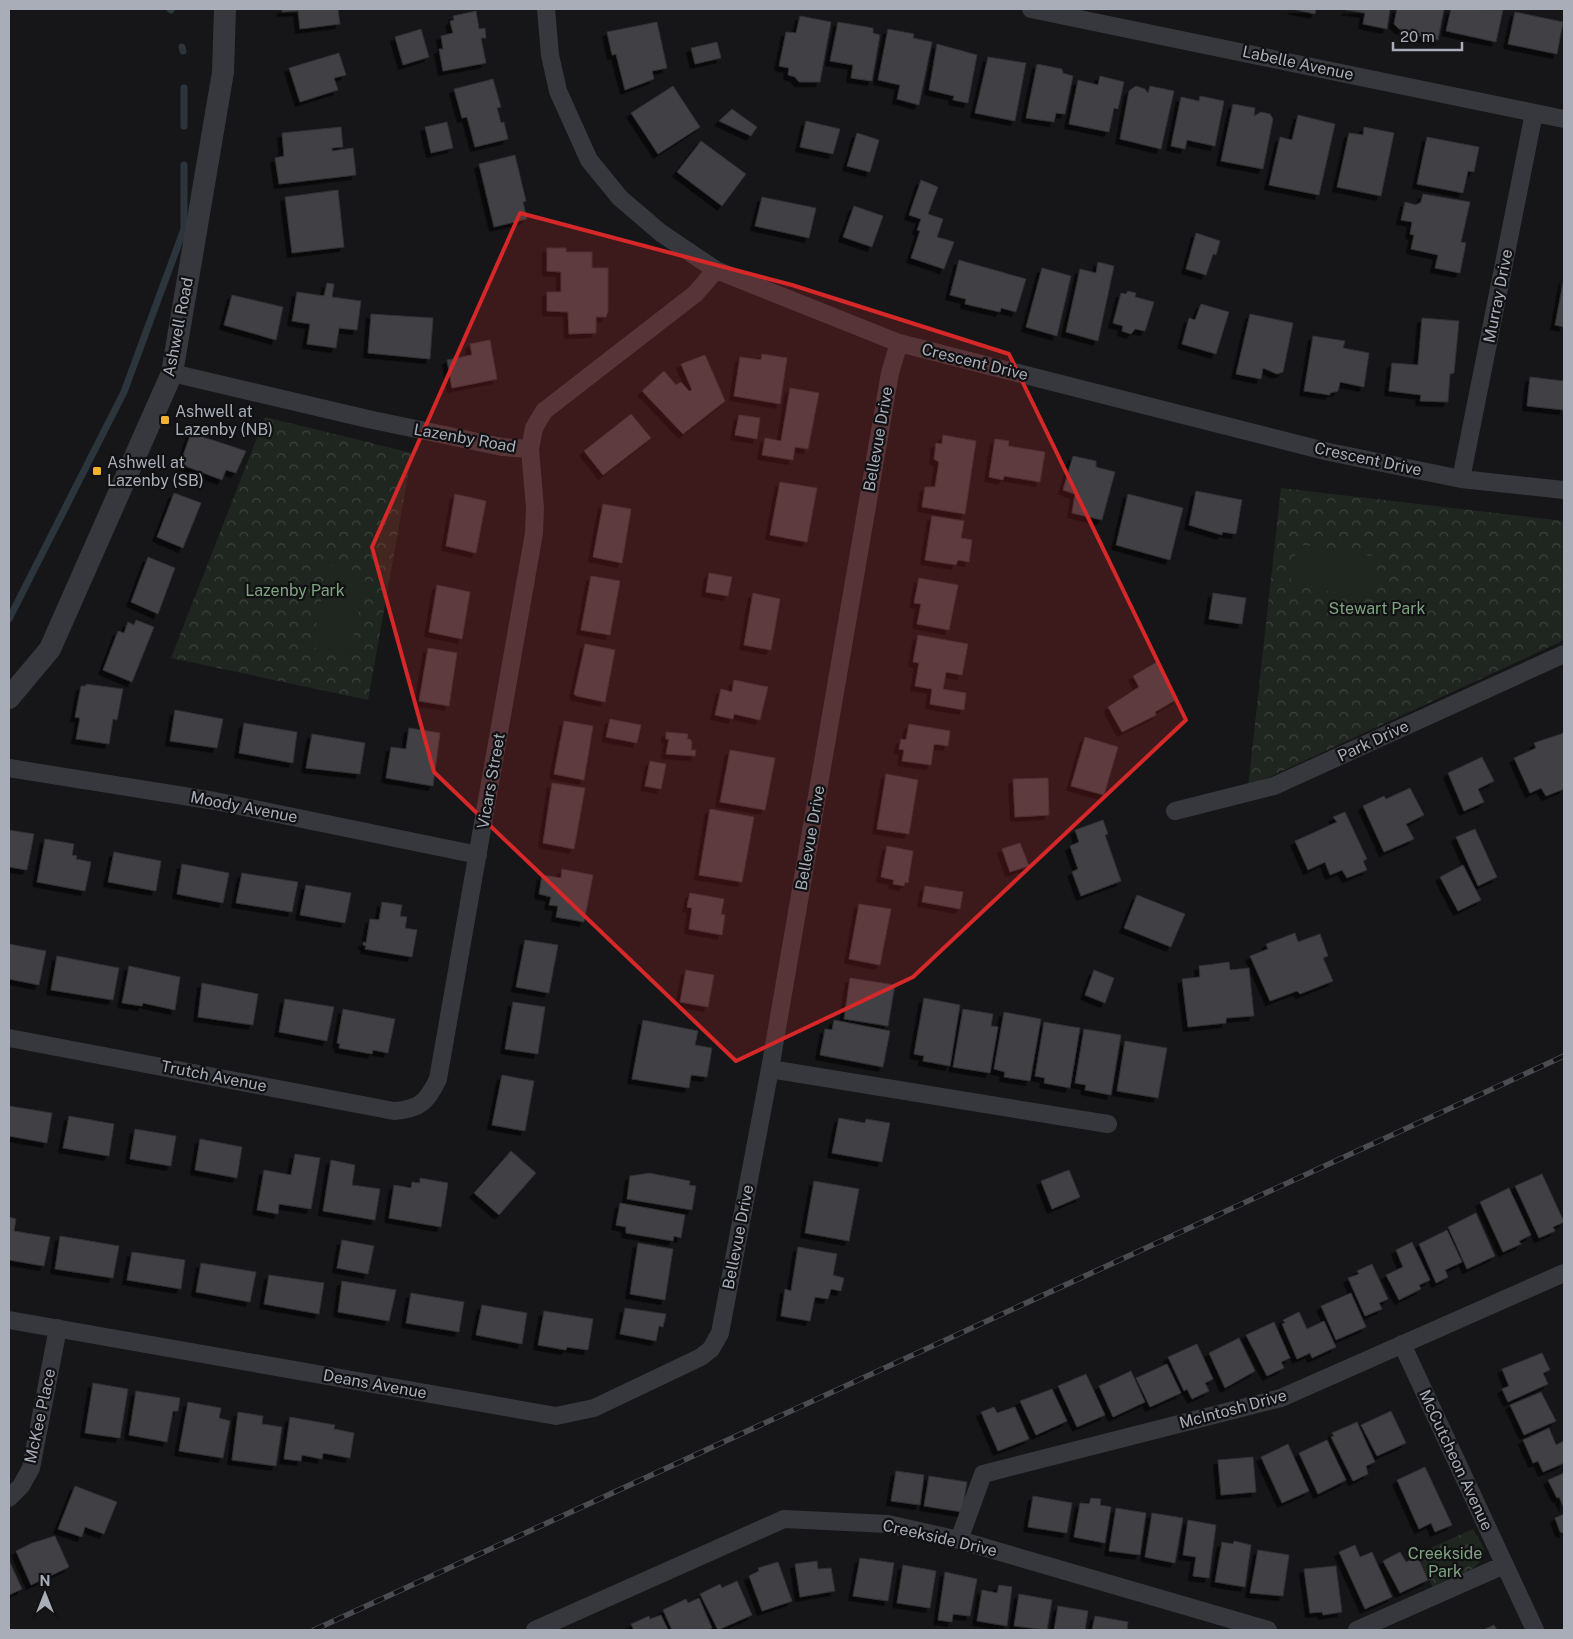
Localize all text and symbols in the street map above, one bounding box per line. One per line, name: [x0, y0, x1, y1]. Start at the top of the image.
scale bar: [1393, 20, 1462, 52]
text: 20 m: [1400, 28, 1435, 45]
street label: Labelle Avenue: [1241, 42, 1355, 84]
street label: Murray Drive: [1480, 248, 1516, 344]
street label: Ashwell Road: [159, 276, 197, 378]
street label: Crescent Drive: [920, 340, 1030, 384]
street label: Bellevue Drive: [859, 385, 897, 493]
place label: Ashwell at Lazenby (NB): [175, 402, 273, 439]
marker: Ashwell at Lazenby (NB): [159, 414, 171, 426]
street label: Lazenby Road: [412, 420, 518, 456]
street label: Crescent Drive: [1313, 438, 1423, 480]
place label: Ashwell at Lazenby (SB): [107, 453, 204, 490]
marker: Ashwell at Lazenby (SB): [91, 465, 103, 477]
park label: Lazenby Park: [245, 581, 345, 600]
park label: Stewart Park: [1329, 599, 1425, 618]
street label: Park Drive: [1334, 716, 1412, 766]
street label: Vicars Street: [473, 732, 509, 830]
street label: Bellevue Drive: [791, 784, 829, 892]
street label: Moody Avenue: [189, 787, 299, 827]
street label: Trutch Avenue: [160, 1056, 268, 1096]
street label: Bellevue Drive: [719, 1183, 757, 1291]
street label: Deans Avenue: [322, 1366, 428, 1402]
street label: McKee Place: [21, 1367, 59, 1465]
street label: McIntosh Drive: [1177, 1386, 1289, 1432]
street label: McCutcheon Avenue: [1415, 1387, 1497, 1533]
street label: Creekside Drive: [881, 1516, 999, 1560]
park label: Creekside Park: [1408, 1544, 1482, 1581]
north arrow: [20, 1569, 70, 1619]
text: N: [40, 1573, 50, 1589]

